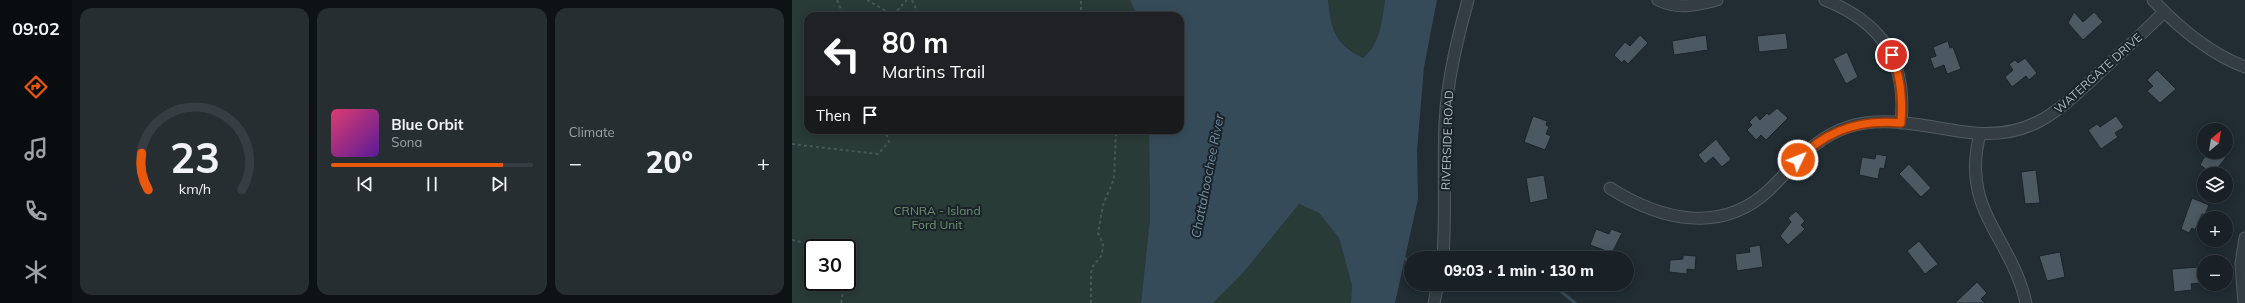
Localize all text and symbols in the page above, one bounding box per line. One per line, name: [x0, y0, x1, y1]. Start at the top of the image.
text: 09:02: [12, 17, 60, 40]
text: 80 m: [882, 25, 948, 60]
icon: left: [816, 28, 868, 80]
street label: WATERGATE DRIVE: [2051, 30, 2145, 116]
pin: [1875, 38, 1909, 72]
icon: arrive: [1881, 44, 1903, 66]
text: Martins Trail: [882, 60, 985, 83]
icon: directions: [22, 73, 50, 101]
street label: RIVERSIDE ROAD: [1438, 90, 1456, 190]
icon: arrive: [859, 104, 881, 126]
text: Then: [816, 106, 851, 125]
water label: Chattahoochee River: [1187, 111, 1227, 239]
text: Blue Orbit: [391, 115, 463, 134]
north arrow: [2197, 123, 2233, 159]
map controls: [2197, 123, 2233, 291]
text: Climate: [569, 124, 615, 140]
text: 23: [170, 130, 220, 182]
text: Sona: [391, 134, 422, 150]
icon: music: [22, 135, 50, 163]
position arrow: [1777, 139, 1819, 181]
text: 20°: [646, 143, 693, 181]
text: −: [569, 149, 582, 177]
text: +: [757, 149, 770, 177]
button: layers: [2197, 167, 2233, 203]
icon: previous: [354, 173, 376, 195]
icon: pause: [421, 173, 443, 195]
icon: next: [488, 173, 510, 195]
text: km/h: [179, 179, 211, 197]
icon: phone: [22, 197, 50, 225]
park label: CRNRA - Island Ford Unit: [893, 203, 981, 232]
button: +: [2197, 211, 2233, 247]
speed limit sign: 30: [804, 239, 856, 291]
button: −: [2197, 255, 2233, 291]
icon: climate: [22, 258, 50, 286]
text: 09:03 · 1 min · 130 m: [1444, 261, 1594, 280]

